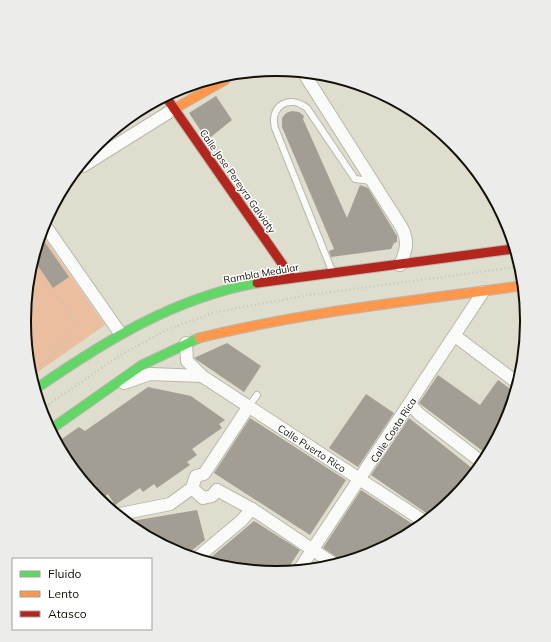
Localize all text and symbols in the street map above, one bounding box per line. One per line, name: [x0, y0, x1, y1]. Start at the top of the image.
street label: Calle Jose Pereyra Galviaty: [197, 127, 279, 236]
street label: Rambla Medular: [222, 260, 300, 287]
street label: Calle Costa Rica: [368, 395, 419, 465]
street label: Calle Puerto Rico: [275, 422, 348, 475]
legend: [12, 558, 152, 630]
text: Fluido: [48, 566, 82, 581]
text: Lento: [48, 586, 79, 601]
text: Atasco: [48, 606, 87, 621]

